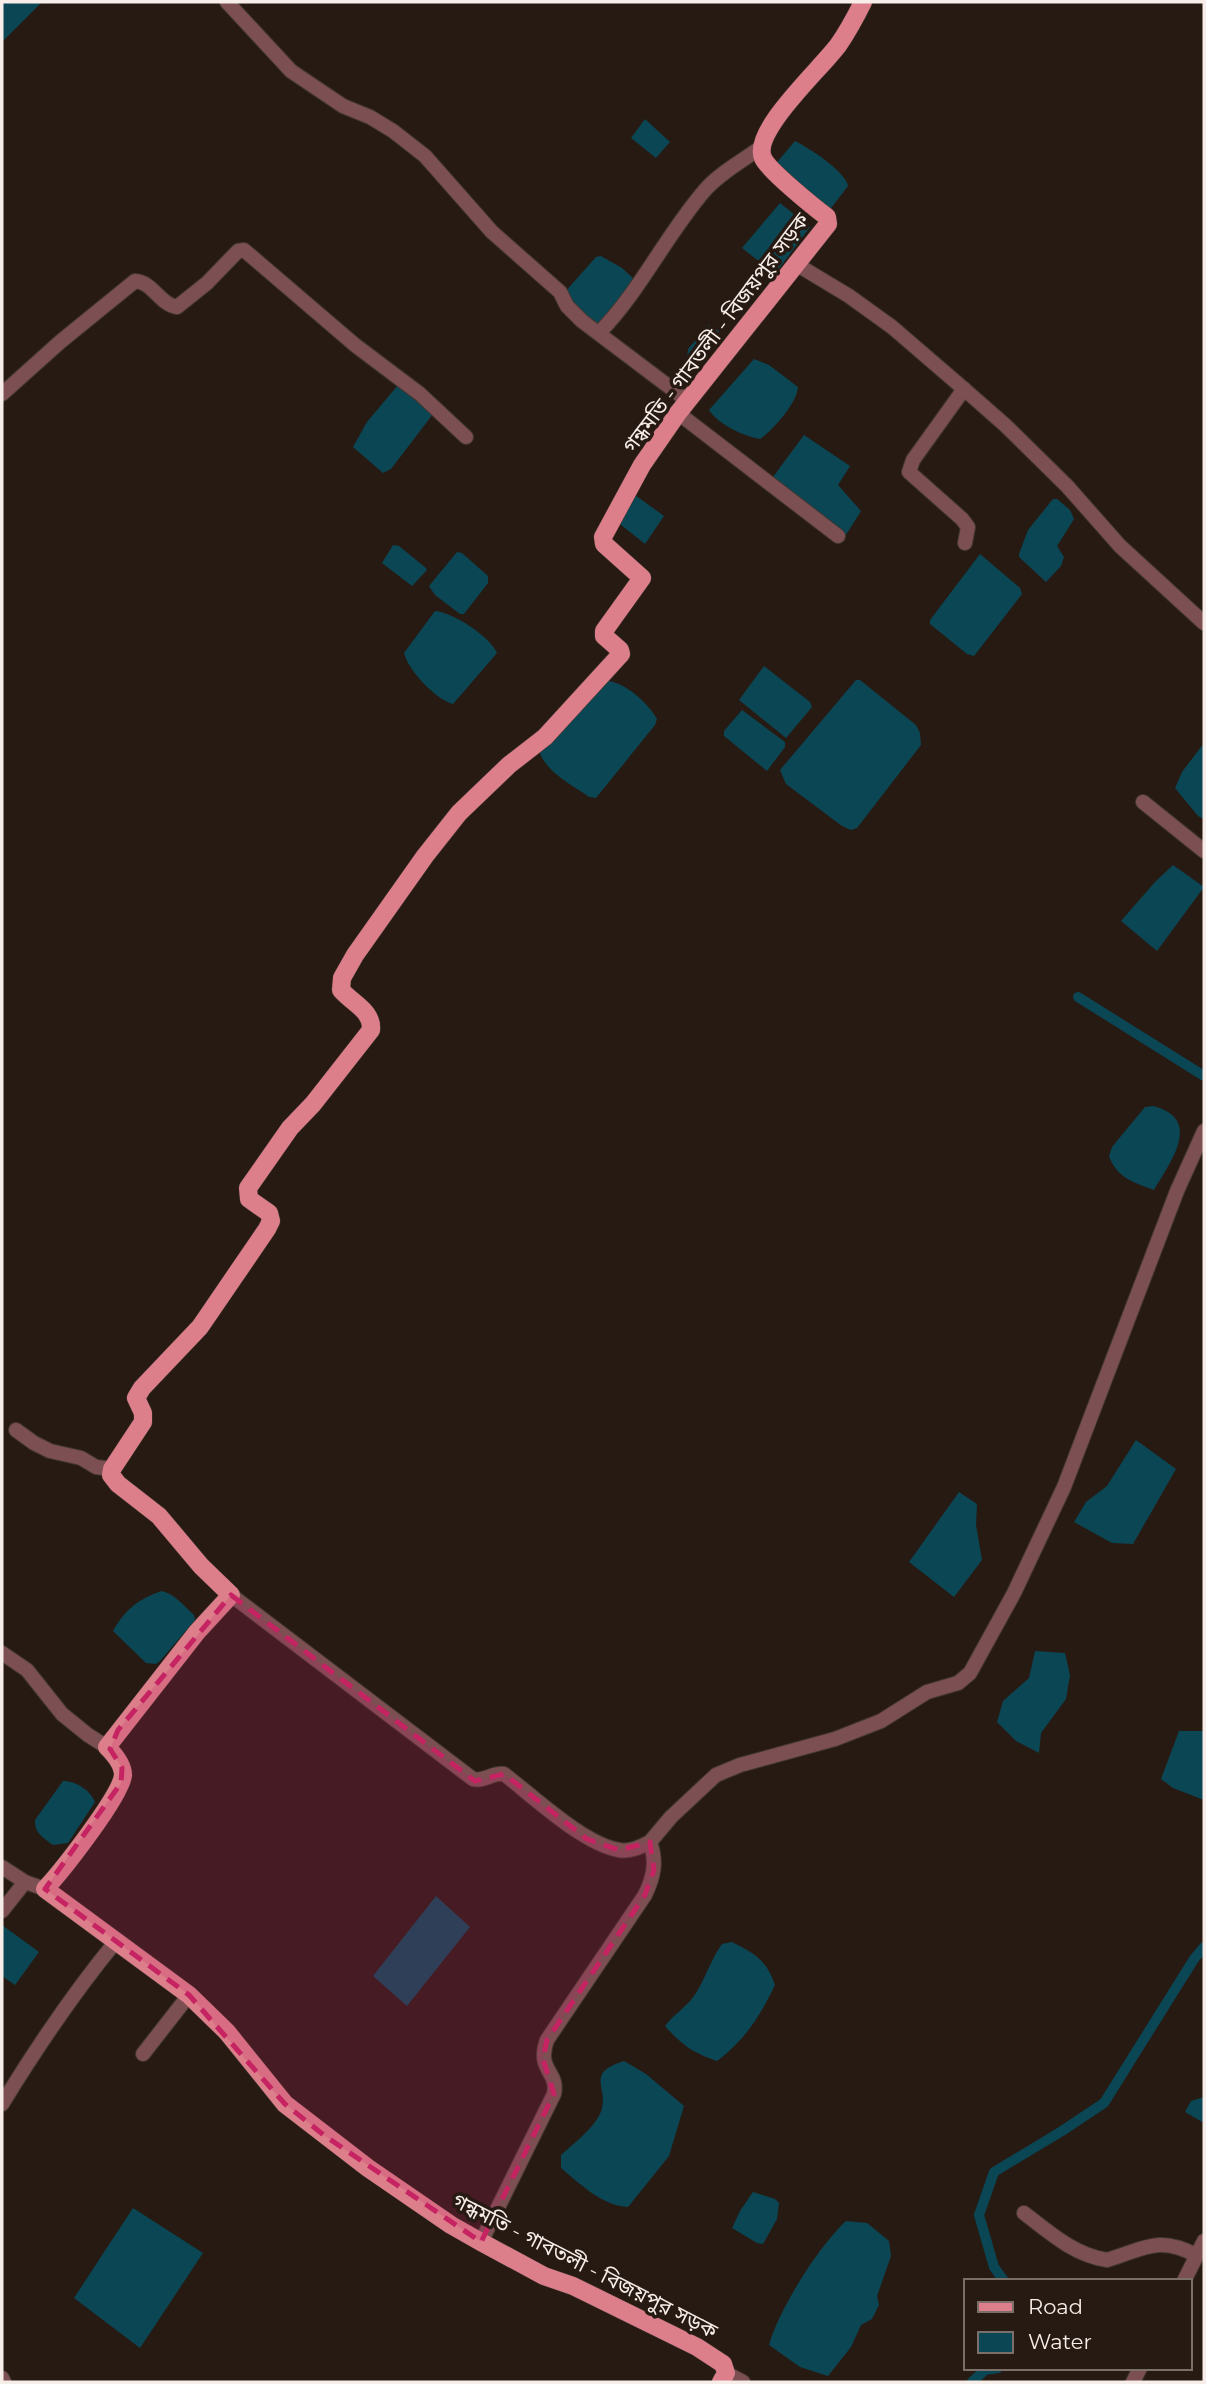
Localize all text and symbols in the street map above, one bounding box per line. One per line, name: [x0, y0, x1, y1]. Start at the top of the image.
street label: গন্ধমতি - গাবতলী - বিজয়পুর সড়ক: [617, 207, 815, 458]
street label: গন্ধমতি - গাবতলী - বিজয়পুর সড়ক: [449, 2188, 723, 2344]
legend: [964, 2279, 1192, 2370]
text: Road: [1028, 2294, 1083, 2319]
text: Water: [1028, 2329, 1092, 2354]

